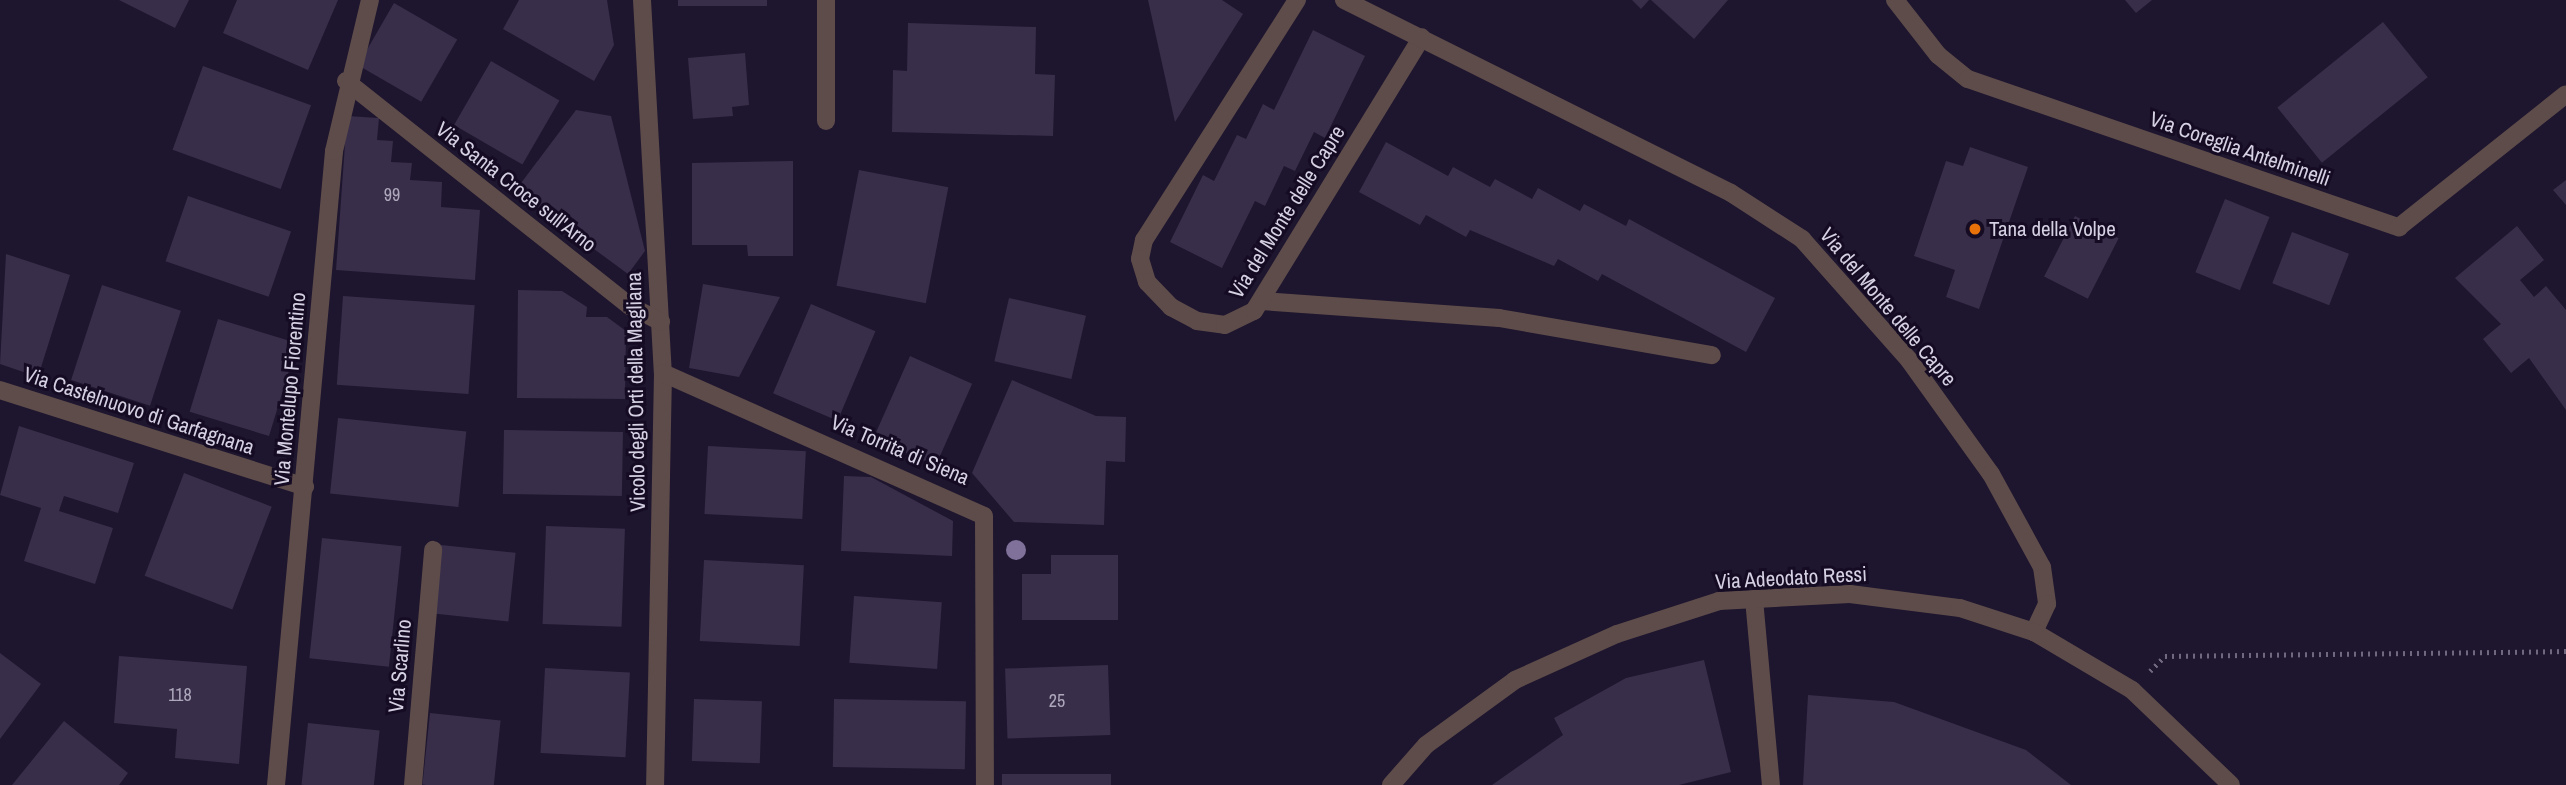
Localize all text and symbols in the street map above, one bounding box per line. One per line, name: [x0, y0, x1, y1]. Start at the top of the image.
street label: Via Coreglia Antelminelli: [2146, 106, 2334, 192]
street label: Via Santa Croce sull'Arno: [431, 117, 601, 257]
street label: Via del Monte delle Capre: [1224, 121, 1350, 303]
house number: 99: [384, 184, 400, 206]
place label: Tana della Volpe: [1989, 216, 2116, 242]
marker: Tana della Volpe: [1967, 221, 1983, 237]
street label: Via del Monte delle Capre: [1814, 223, 1962, 391]
street label: Vicolo degli Orti della Magliana: [621, 272, 651, 512]
street label: Via Montelupo Fiorentino: [269, 291, 311, 487]
street label: Via Castelnuovo di Garfagnana: [21, 362, 257, 460]
street label: Via Torrita di Siena: [827, 409, 973, 491]
street label: Via Adeodato Ressi: [1714, 561, 1868, 595]
street label: Via Scarlino: [383, 618, 417, 714]
house number: 118: [168, 684, 192, 706]
house number: 25: [1049, 690, 1065, 712]

